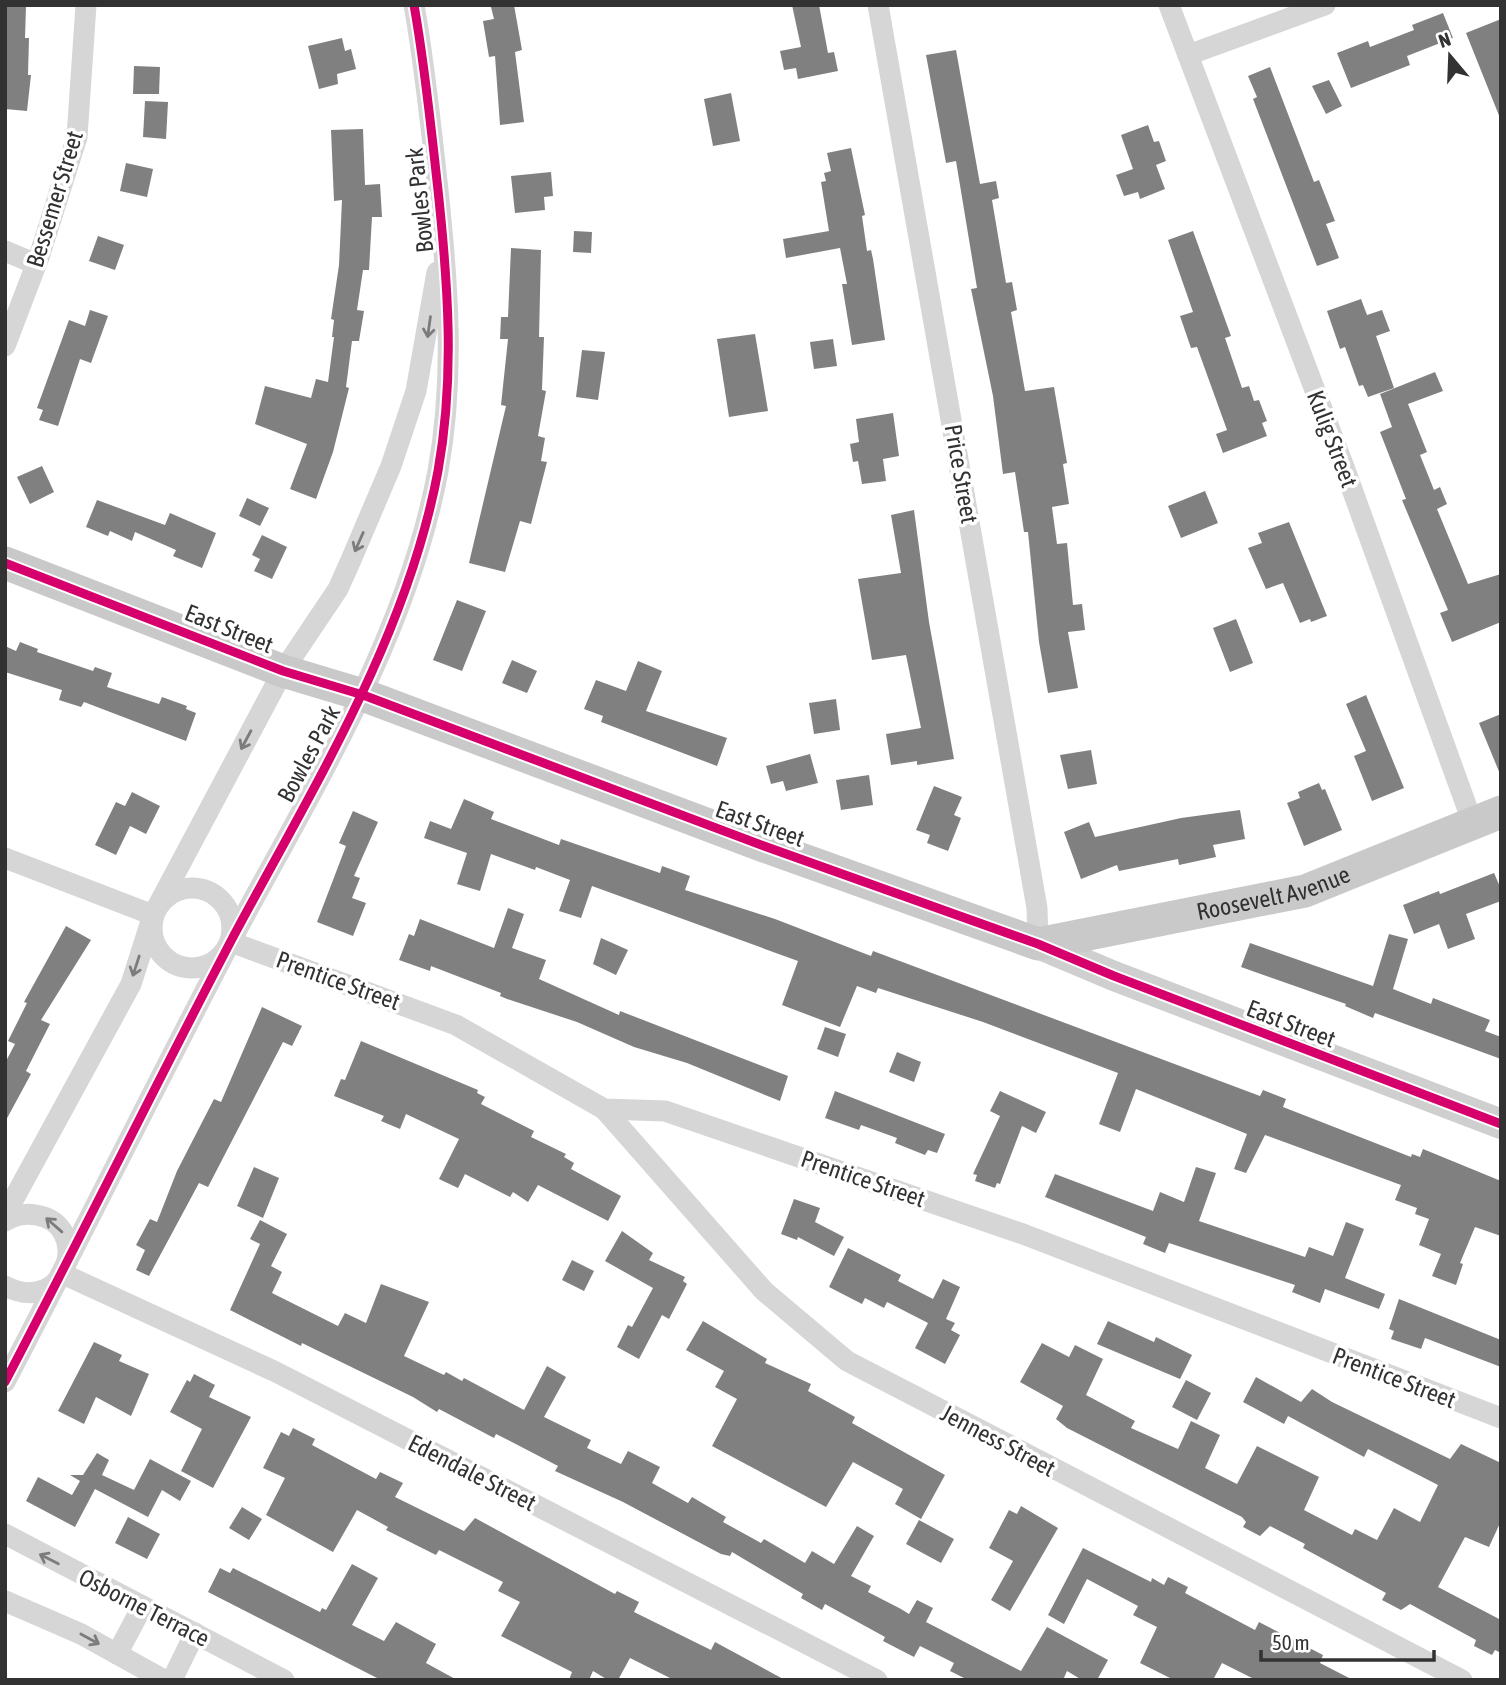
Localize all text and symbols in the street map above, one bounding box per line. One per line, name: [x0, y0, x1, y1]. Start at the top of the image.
north arrow: [1415, 21, 1485, 91]
text: N: [1436, 28, 1453, 52]
street label: Bessemer Street: [21, 127, 88, 270]
street label: Bowles Park: [401, 146, 438, 254]
one-way arrow: [422, 315, 435, 338]
street label: Kulig Street: [1302, 387, 1363, 491]
street label: Price Street: [940, 422, 983, 526]
one-way arrow: [352, 531, 365, 553]
street label: East Street: [181, 599, 277, 658]
street label: Bowles Park: [272, 700, 345, 807]
one-way arrow: [239, 729, 253, 749]
street label: East Street: [712, 795, 808, 852]
street label: Roosevelt Avenue: [1194, 860, 1354, 925]
street label: Prentice Street: [273, 946, 404, 1015]
one-way arrow: [129, 954, 142, 976]
street label: East Street: [1243, 994, 1339, 1053]
street label: Prentice Street: [798, 1145, 929, 1212]
one-way arrow: [45, 1217, 63, 1233]
street label: Prentice Street: [1329, 1342, 1460, 1413]
street label: Jenness Street: [936, 1399, 1060, 1482]
street label: Edendale Street: [404, 1429, 541, 1516]
one-way arrow: [39, 1551, 60, 1565]
street label: Osborne Terrace: [75, 1563, 214, 1652]
scale bar: [1261, 1618, 1434, 1662]
text: 50 m: [1272, 1630, 1310, 1654]
one-way arrow: [79, 1633, 100, 1646]

